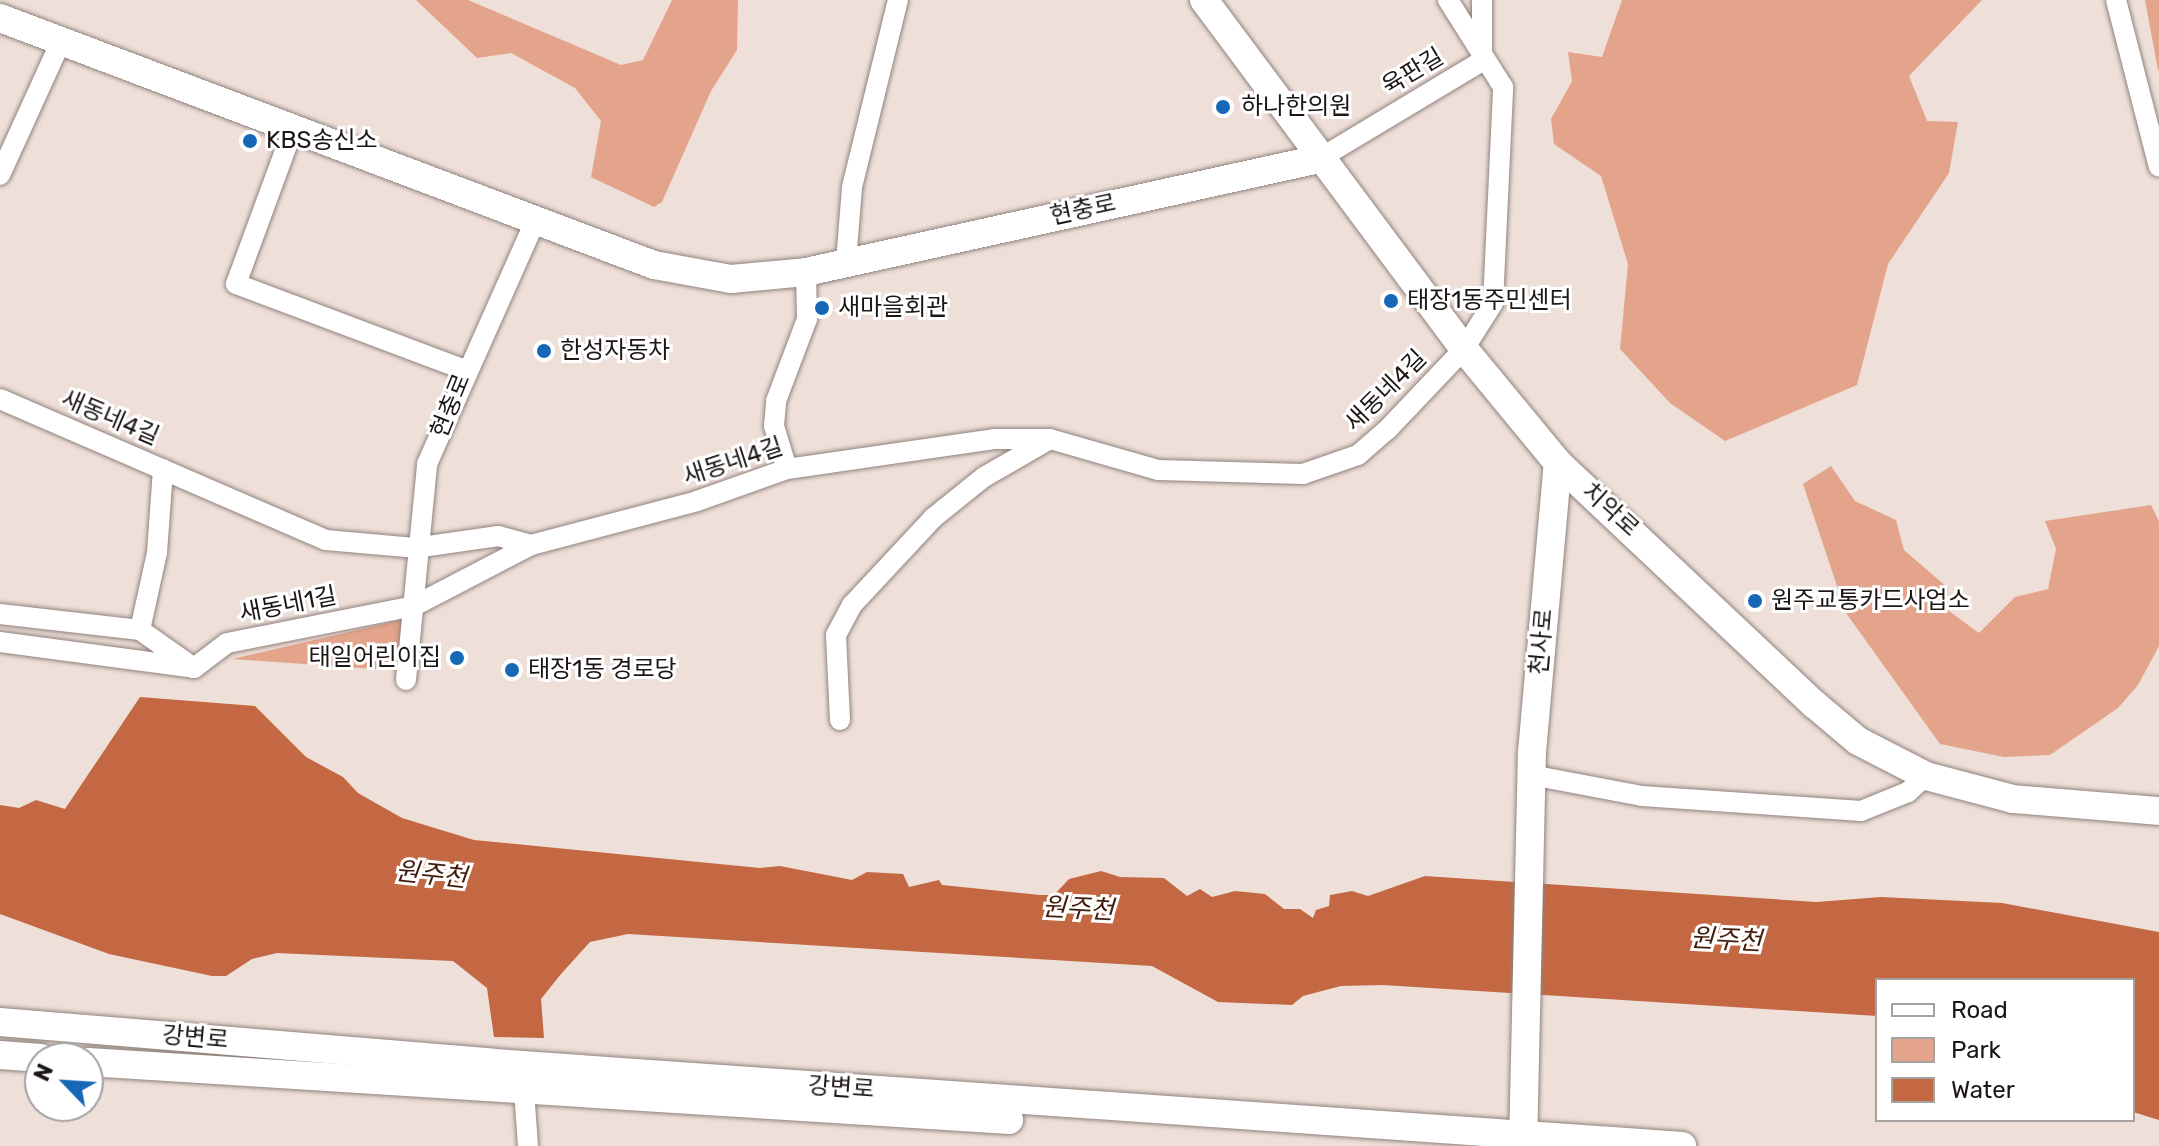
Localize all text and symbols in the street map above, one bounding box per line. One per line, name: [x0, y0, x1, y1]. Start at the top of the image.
street label: 육판길: [1377, 43, 1449, 101]
place label: 하나한의원: [1241, 93, 1351, 121]
marker: 하나한의원: [1212, 96, 1234, 118]
place label: KBS송신소: [266, 127, 378, 155]
marker: KBS송신소: [241, 132, 259, 150]
street label: 현충로: [1048, 189, 1118, 231]
place label: 태장1동주민센터: [1407, 287, 1572, 315]
marker: 태장1동주민센터: [1382, 292, 1400, 310]
place label: 새마을회관: [838, 294, 948, 322]
marker: 새마을회관: [813, 299, 831, 317]
place label: 한성자동차: [560, 337, 670, 365]
marker: 한성자동차: [535, 342, 553, 360]
street label: 새동네4길: [1339, 344, 1433, 438]
street label: 현충로: [425, 370, 477, 442]
street label: 새동네4길: [57, 385, 163, 451]
street label: 새동네4길: [679, 432, 787, 492]
street label: 치악로: [1576, 477, 1644, 543]
street label: 새동네1길: [237, 581, 339, 629]
place label: 원주교통카드사업소: [1771, 587, 1970, 615]
marker: 원주교통카드사업소: [1746, 592, 1764, 610]
street label: 천사로: [1525, 608, 1559, 676]
place label: 태일어린이집: [309, 644, 441, 672]
marker: 태일어린이집: [448, 649, 466, 667]
place label: 태장1동 경로당: [528, 656, 677, 684]
marker: 태장1동 경로당: [503, 661, 521, 679]
water label: 원주천: [394, 856, 468, 894]
water label: 원주천: [1041, 892, 1115, 926]
water label: 원주천: [1689, 923, 1763, 957]
legend: [1875, 978, 2135, 1122]
text: Road: [1951, 996, 2008, 1024]
street label: 강변로: [161, 1021, 229, 1055]
text: Park: [1951, 1036, 2001, 1064]
north arrow: [24, 1042, 104, 1122]
text: N: [28, 1060, 59, 1085]
street label: 강변로: [807, 1071, 875, 1105]
text: Water: [1951, 1076, 2015, 1104]

